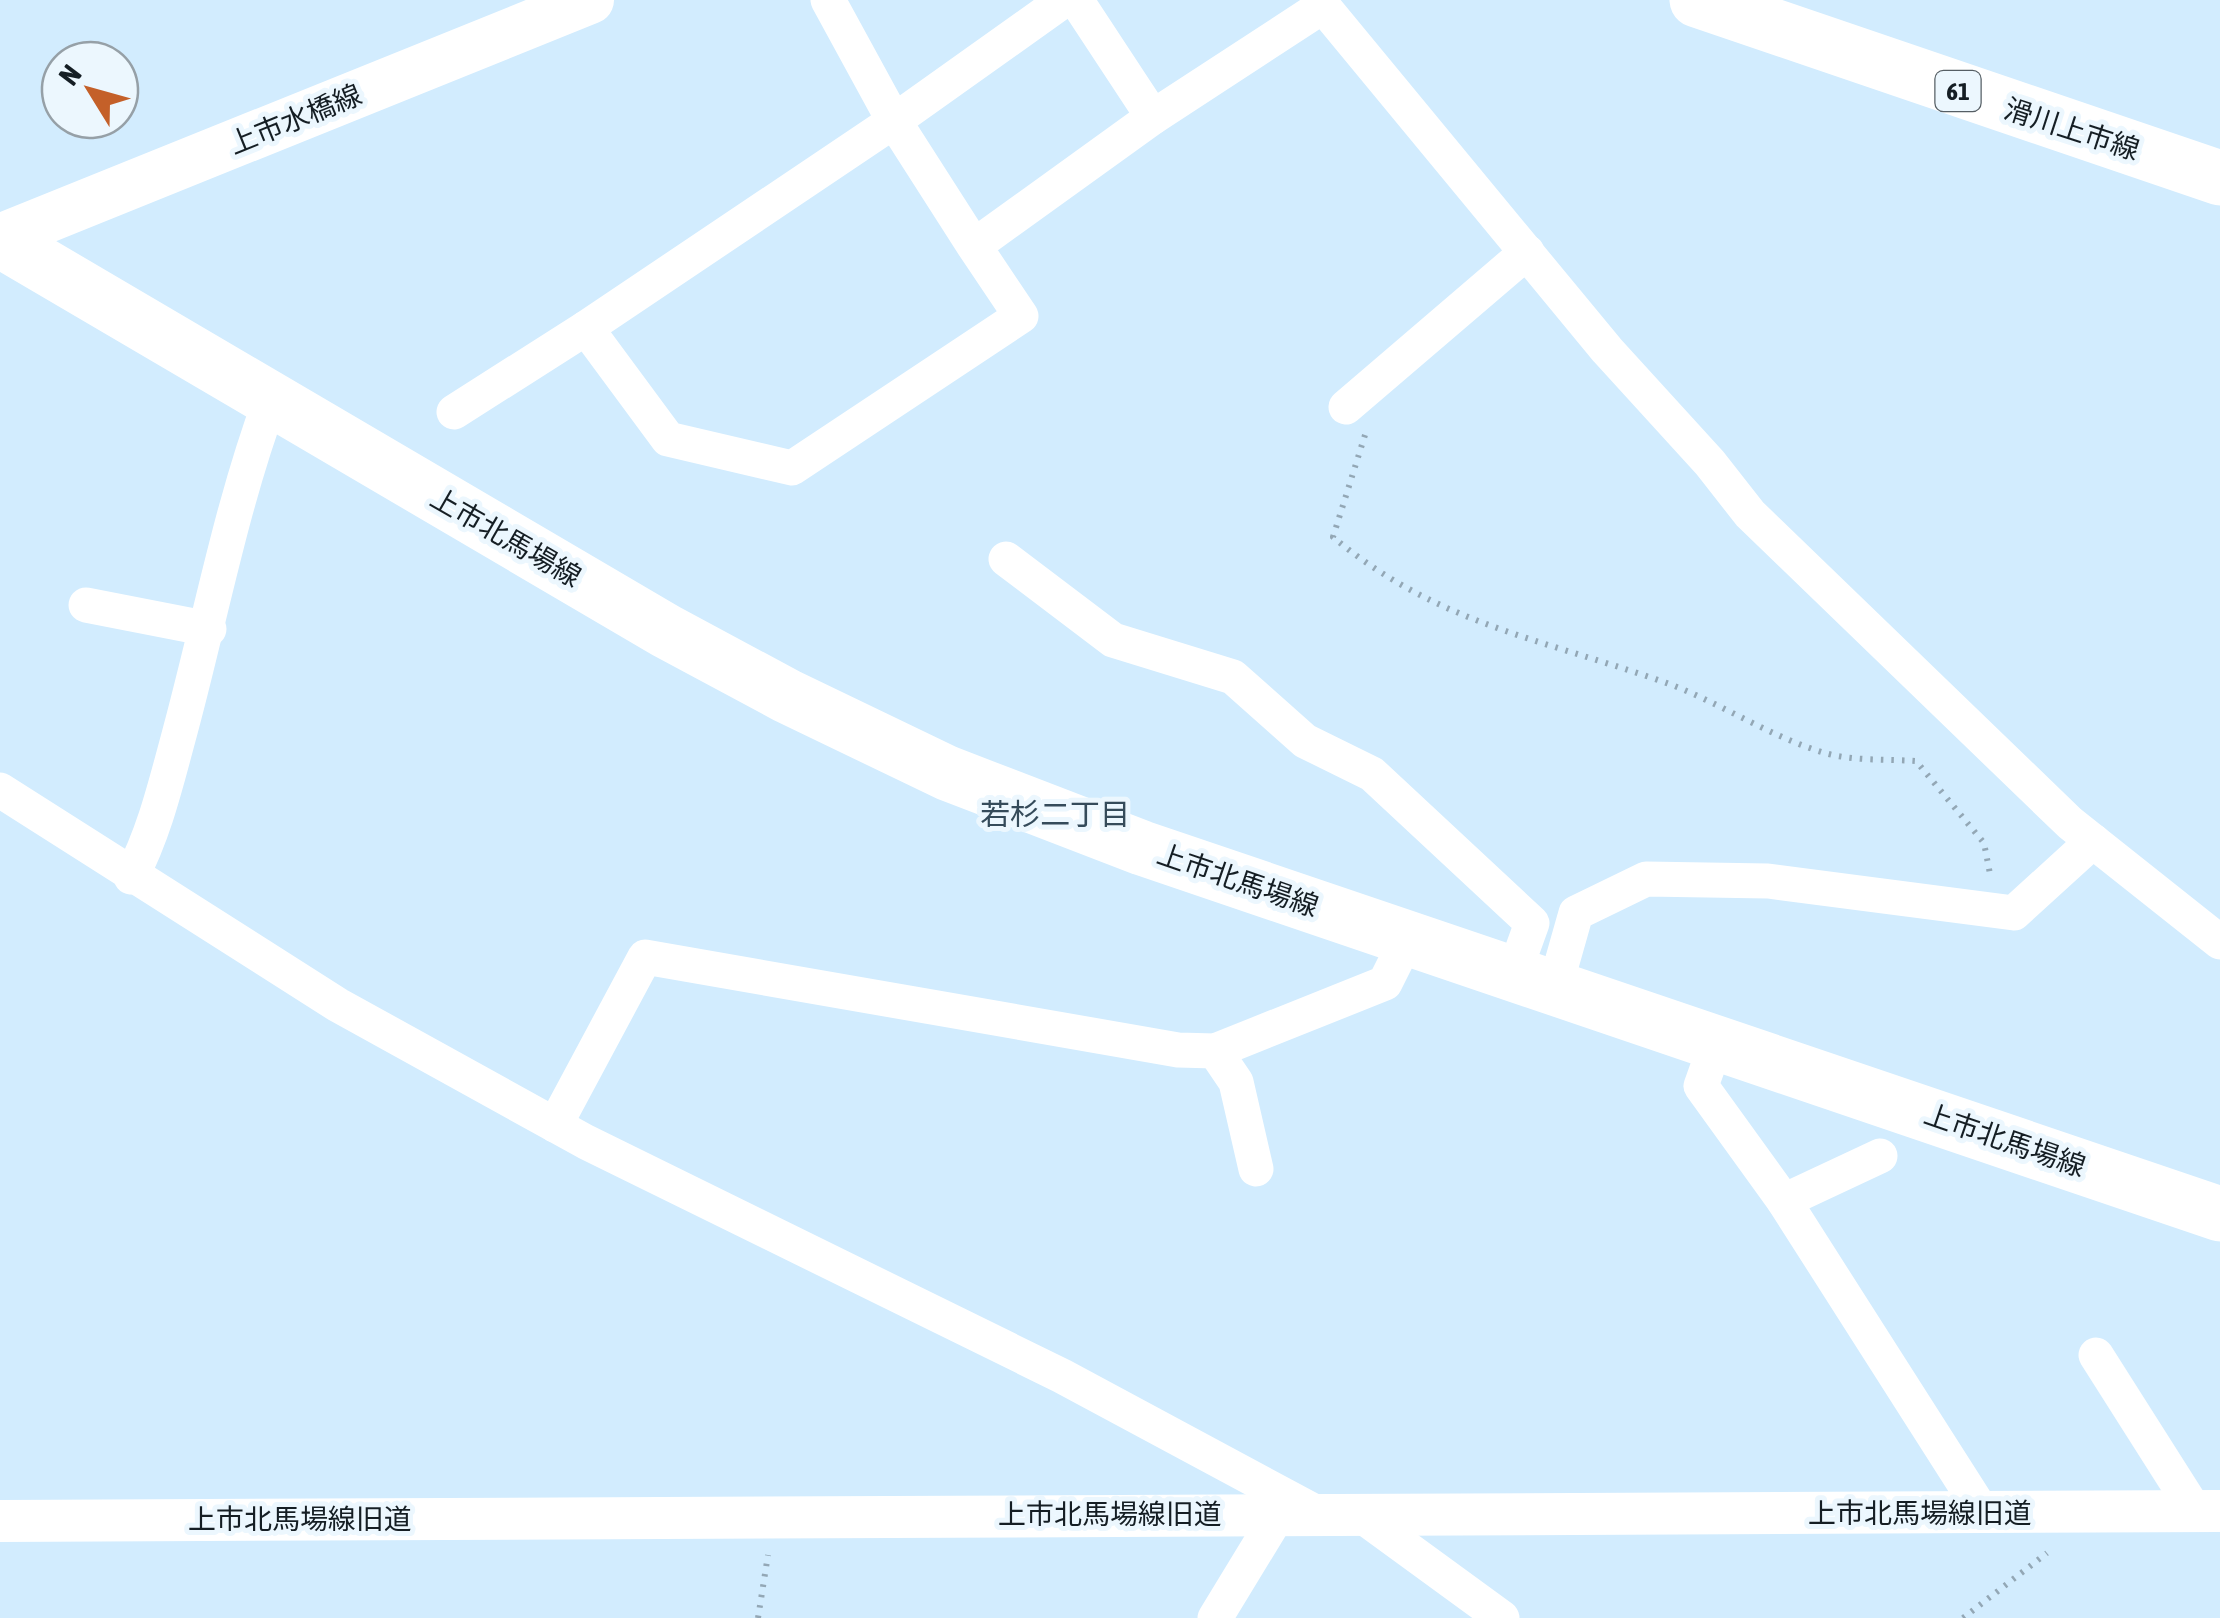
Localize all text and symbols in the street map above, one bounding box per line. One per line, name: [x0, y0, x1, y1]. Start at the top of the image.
north arrow: [40, 40, 140, 140]
text: N: [52, 59, 88, 91]
road number: 61: [1936, 71, 1980, 111]
street label: 上市水橋線: [224, 78, 366, 160]
street label: 滑川上市線: [2000, 92, 2144, 166]
street label: 上市北馬場線: [425, 481, 587, 593]
district label: 若杉二丁目: [980, 797, 1130, 831]
street label: 上市北馬場線: [1153, 838, 1323, 922]
street label: 上市北馬場線: [1920, 1098, 2090, 1182]
street label: 上市北馬場線旧道: [1808, 1497, 2032, 1529]
street label: 上市北馬場線旧道: [998, 1498, 1222, 1530]
street label: 上市北馬場線旧道: [188, 1503, 412, 1535]

